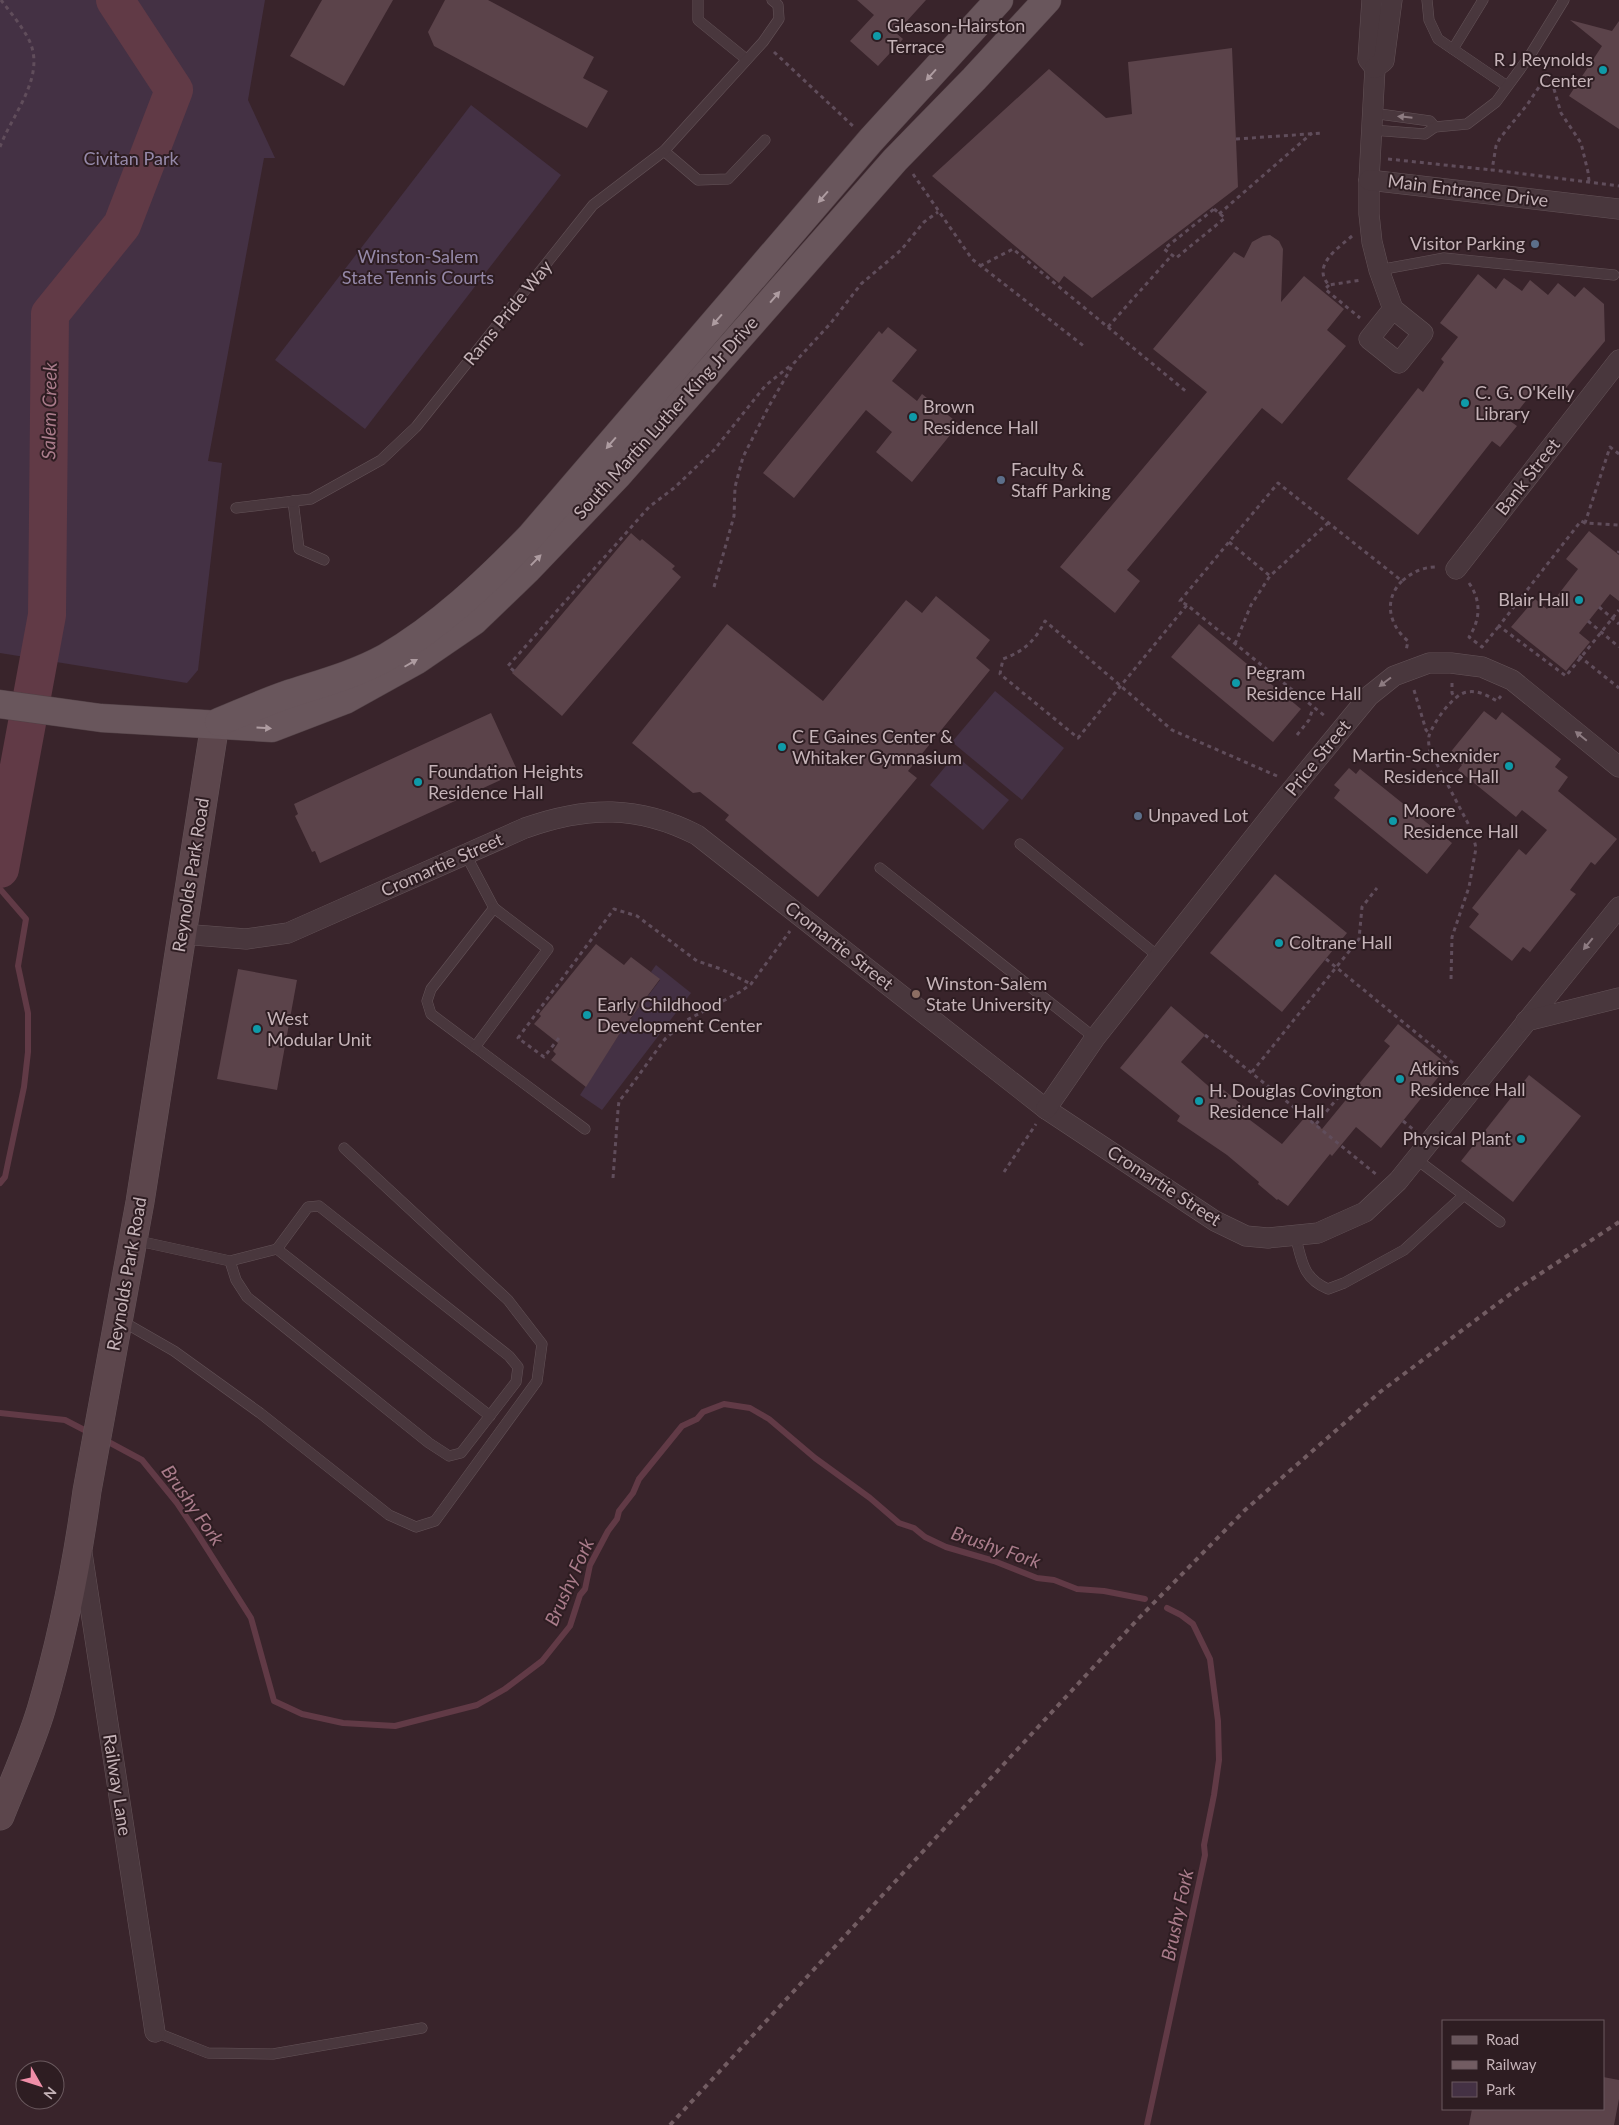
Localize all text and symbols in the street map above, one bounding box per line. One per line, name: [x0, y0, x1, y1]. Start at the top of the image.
place label: Gleason-Hairston Terrace: [887, 14, 1025, 57]
marker: Gleason-Hairston Terrace: [871, 30, 883, 42]
place label: R J Reynolds Center: [1494, 48, 1593, 91]
marker: R J Reynolds Center: [1597, 64, 1609, 76]
one-way arrow: [925, 69, 936, 82]
one-way arrow: [1397, 113, 1413, 121]
park label: Civitan Park: [83, 147, 179, 169]
street label: Main Entrance Drive: [1387, 169, 1550, 211]
one-way arrow: [817, 190, 829, 202]
place label: Visitor Parking: [1410, 232, 1525, 254]
marker: Visitor Parking: [1529, 238, 1541, 250]
park label: Winston-Salem State Tennis Courts: [342, 245, 494, 288]
street label: Rams Pride Way: [458, 255, 557, 369]
one-way arrow: [769, 291, 780, 304]
street label: South Martin Luther King Jr Drive: [568, 311, 762, 523]
one-way arrow: [711, 313, 722, 326]
water label: Salem Creek: [36, 361, 61, 460]
place label: C. G. O'Kelly Library: [1475, 381, 1575, 424]
place label: Brown Residence Hall: [923, 395, 1038, 438]
marker: C. G. O'Kelly Library: [1459, 397, 1471, 409]
marker: Brown Residence Hall: [907, 411, 919, 423]
street label: Bank Street: [1490, 433, 1564, 519]
one-way arrow: [605, 436, 616, 449]
place label: Faculty & Staff Parking: [1011, 458, 1111, 501]
marker: Faculty & Staff Parking: [995, 474, 1007, 486]
one-way arrow: [530, 554, 542, 566]
place label: Blair Hall: [1498, 588, 1569, 610]
marker: Blair Hall: [1573, 594, 1585, 606]
one-way arrow: [404, 659, 419, 667]
place label: Pegram Residence Hall: [1246, 661, 1361, 704]
marker: Pegram Residence Hall: [1230, 677, 1242, 689]
one-way arrow: [1379, 677, 1392, 688]
street label: Price Street: [1280, 714, 1355, 800]
one-way arrow: [256, 724, 272, 732]
place label: C E Gaines Center & Whitaker Gymnasium: [792, 725, 962, 768]
one-way arrow: [1575, 731, 1588, 742]
marker: C E Gaines Center & Whitaker Gymnasium: [776, 741, 788, 753]
place label: Martin-Schexnider Residence Hall: [1352, 744, 1499, 787]
place label: Foundation Heights Residence Hall: [428, 760, 584, 803]
marker: Martin-Schexnider Residence Hall: [1503, 760, 1515, 772]
marker: Foundation Heights Residence Hall: [412, 776, 424, 788]
street label: Reynolds Park Road: [167, 796, 213, 954]
place label: Moore Residence Hall: [1403, 799, 1518, 842]
place label: Unpaved Lot: [1148, 804, 1249, 826]
marker: Unpaved Lot: [1132, 810, 1144, 822]
marker: Moore Residence Hall: [1387, 815, 1399, 827]
street label: Cromartie Street: [377, 827, 507, 901]
street label: Cromartie Street: [781, 896, 899, 995]
place label: Coltrane Hall: [1289, 931, 1392, 953]
marker: Coltrane Hall: [1273, 937, 1285, 949]
one-way arrow: [1583, 938, 1594, 951]
place label: Winston-Salem State University: [926, 972, 1052, 1015]
marker: Winston-Salem State University: [910, 988, 922, 1000]
place label: Early Childhood Development Center: [597, 993, 762, 1036]
place label: West Modular Unit: [267, 1007, 372, 1050]
marker: Early Childhood Development Center: [581, 1009, 593, 1021]
marker: West Modular Unit: [251, 1023, 263, 1035]
place label: Atkins Residence Hall: [1410, 1057, 1525, 1100]
marker: Atkins Residence Hall: [1394, 1073, 1406, 1085]
place label: H. Douglas Covington Residence Hall: [1209, 1079, 1382, 1122]
marker: H. Douglas Covington Residence Hall: [1193, 1095, 1205, 1107]
place label: Physical Plant: [1402, 1127, 1512, 1149]
marker: Physical Plant: [1515, 1133, 1527, 1145]
street label: Cromartie Street: [1104, 1140, 1226, 1230]
street label: Reynolds Park Road: [102, 1195, 150, 1353]
water label: Brushy Fork: [157, 1460, 230, 1550]
water label: Brushy Fork: [948, 1521, 1045, 1573]
water label: Brushy Fork: [539, 1534, 598, 1629]
street label: Railway Lane: [99, 1732, 137, 1837]
water label: Brushy Fork: [1156, 1866, 1198, 1963]
legend: [1442, 2020, 1604, 2110]
text: Road: [1486, 2030, 1519, 2048]
text: Railway: [1486, 2055, 1537, 2073]
north arrow: [15, 2060, 65, 2110]
text: Park: [1486, 2080, 1516, 2098]
text: N: [40, 2084, 60, 2103]

